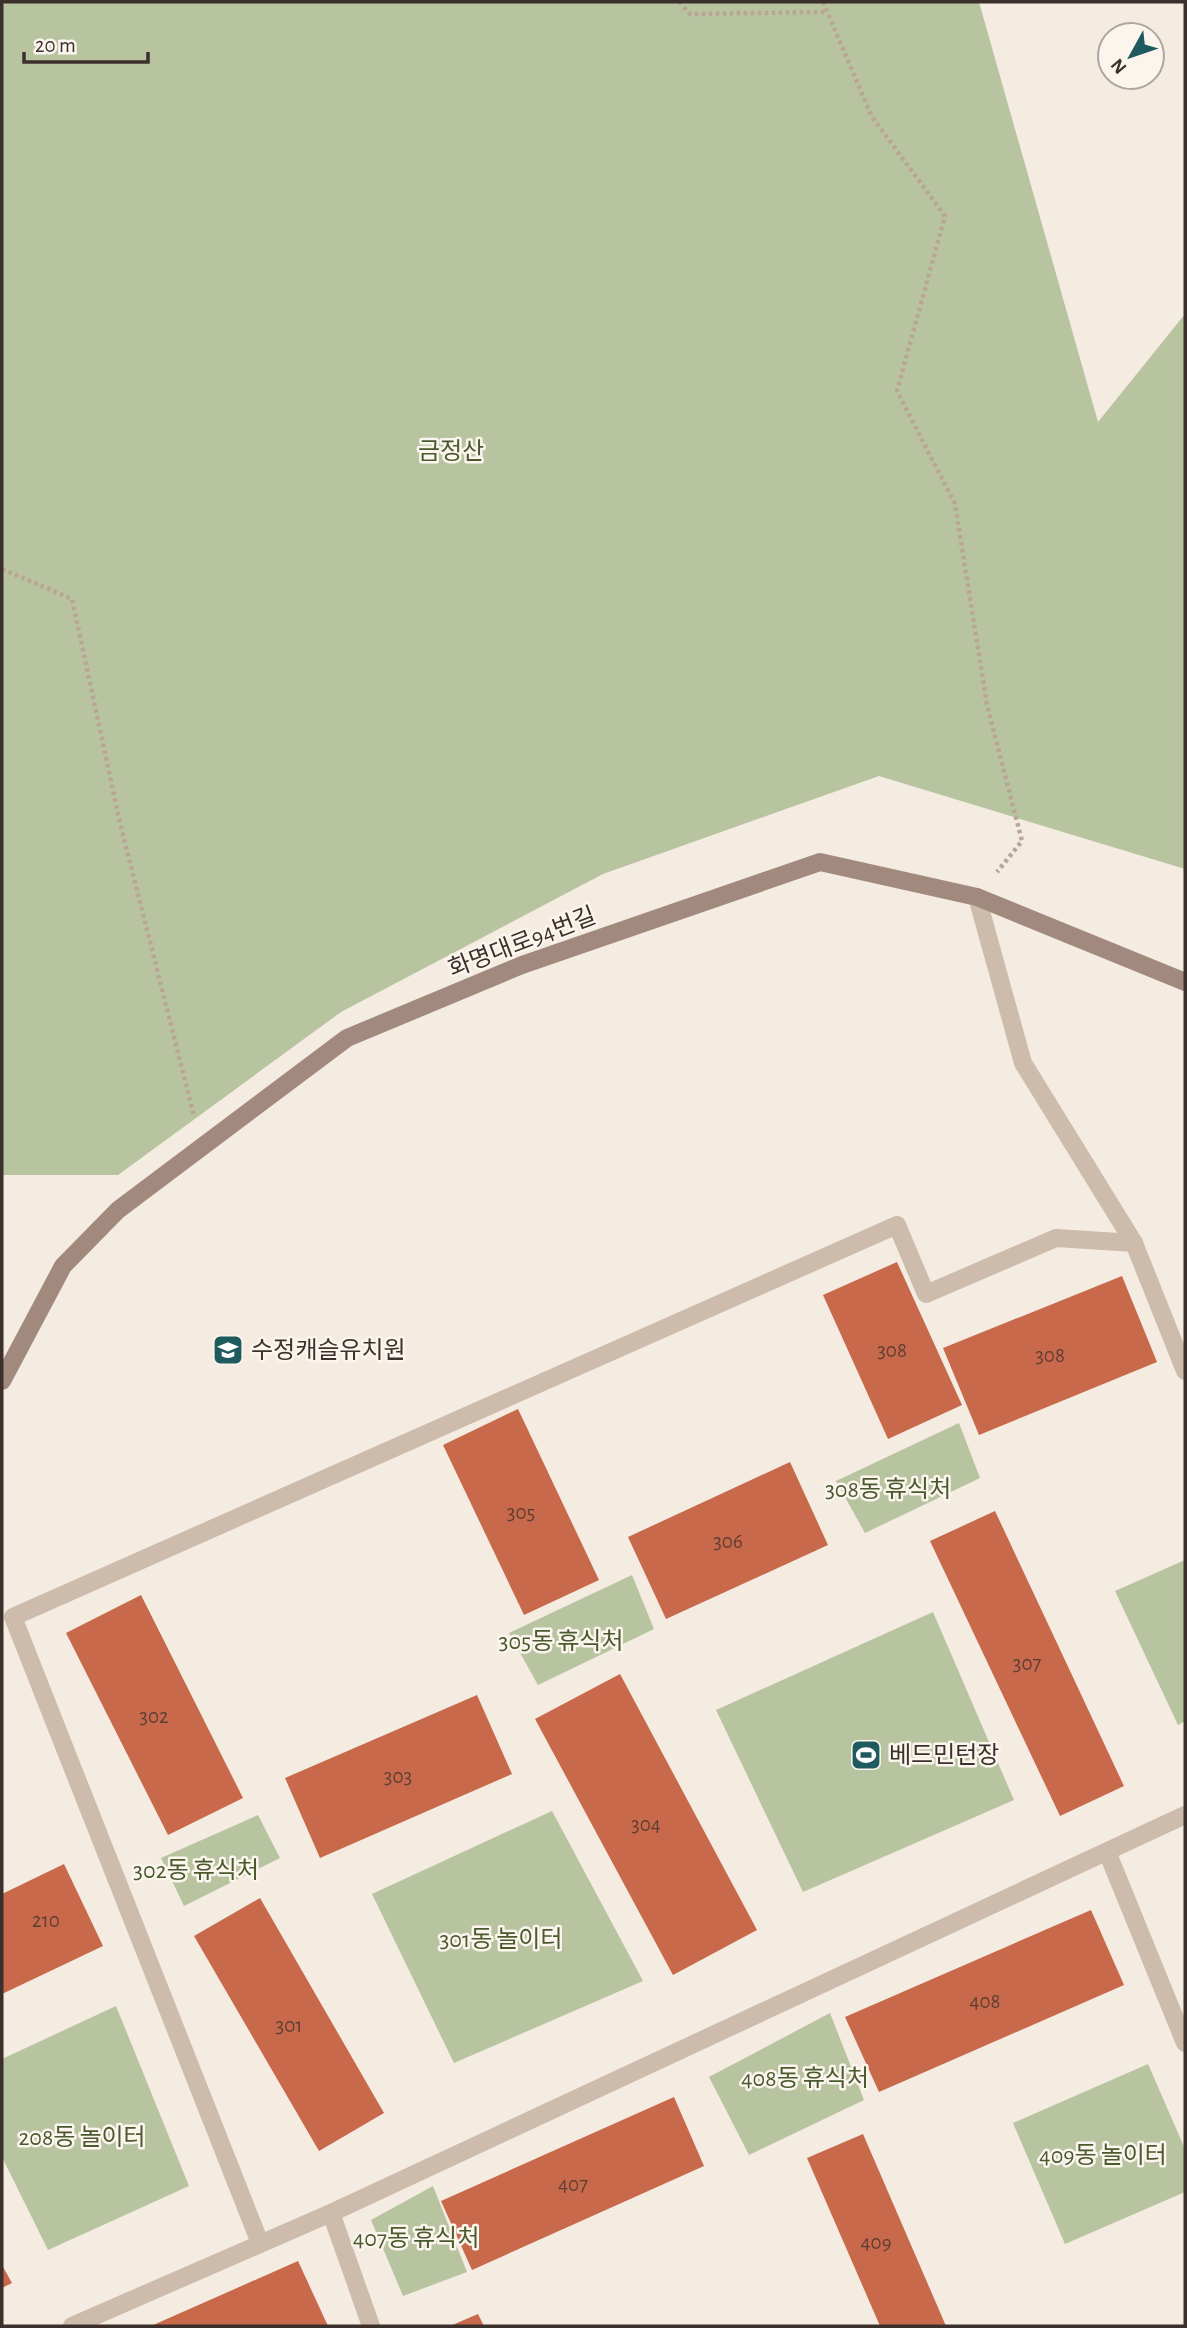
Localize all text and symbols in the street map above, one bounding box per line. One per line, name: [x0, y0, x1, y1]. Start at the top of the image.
scale bar: [24, 21, 149, 65]
north arrow: [1096, 21, 1166, 91]
text: 20 m: [35, 35, 76, 56]
text: N: [1108, 55, 1131, 77]
park label: 금정산: [418, 439, 484, 464]
street label: 화명대로94번길: [445, 902, 599, 982]
school or university icon: 수정캐슬유치원: [211, 1333, 245, 1367]
place label: 수정캐슬유치원: [251, 1338, 406, 1363]
house number: 308: [877, 1340, 907, 1361]
house number: 308: [1035, 1345, 1065, 1366]
park label: 308동 휴식처: [825, 1477, 951, 1502]
house number: 305: [507, 1502, 535, 1523]
house number: 306: [713, 1531, 743, 1552]
park label: 305동 휴식처: [499, 1629, 623, 1654]
house number: 307: [1013, 1653, 1041, 1674]
house number: 302: [139, 1706, 169, 1727]
sports icon: 베드민턴장: [849, 1738, 883, 1772]
place label: 베드민턴장: [889, 1742, 999, 1768]
house number: 303: [384, 1766, 412, 1787]
house number: 304: [631, 1814, 661, 1835]
park label: 302동 휴식처: [133, 1858, 259, 1883]
house number: 210: [32, 1910, 60, 1931]
park label: 301동 놀이터: [439, 1927, 563, 1952]
house number: 408: [969, 1991, 1001, 2012]
house number: 301: [276, 2015, 302, 2036]
park label: 408동 휴식처: [741, 2066, 869, 2091]
park label: 208동 놀이터: [18, 2125, 146, 2150]
park label: 409동 놀이터: [1039, 2143, 1167, 2168]
house number: 407: [558, 2174, 588, 2195]
park label: 407동 휴식처: [353, 2226, 479, 2251]
house number: 409: [860, 2232, 892, 2253]

